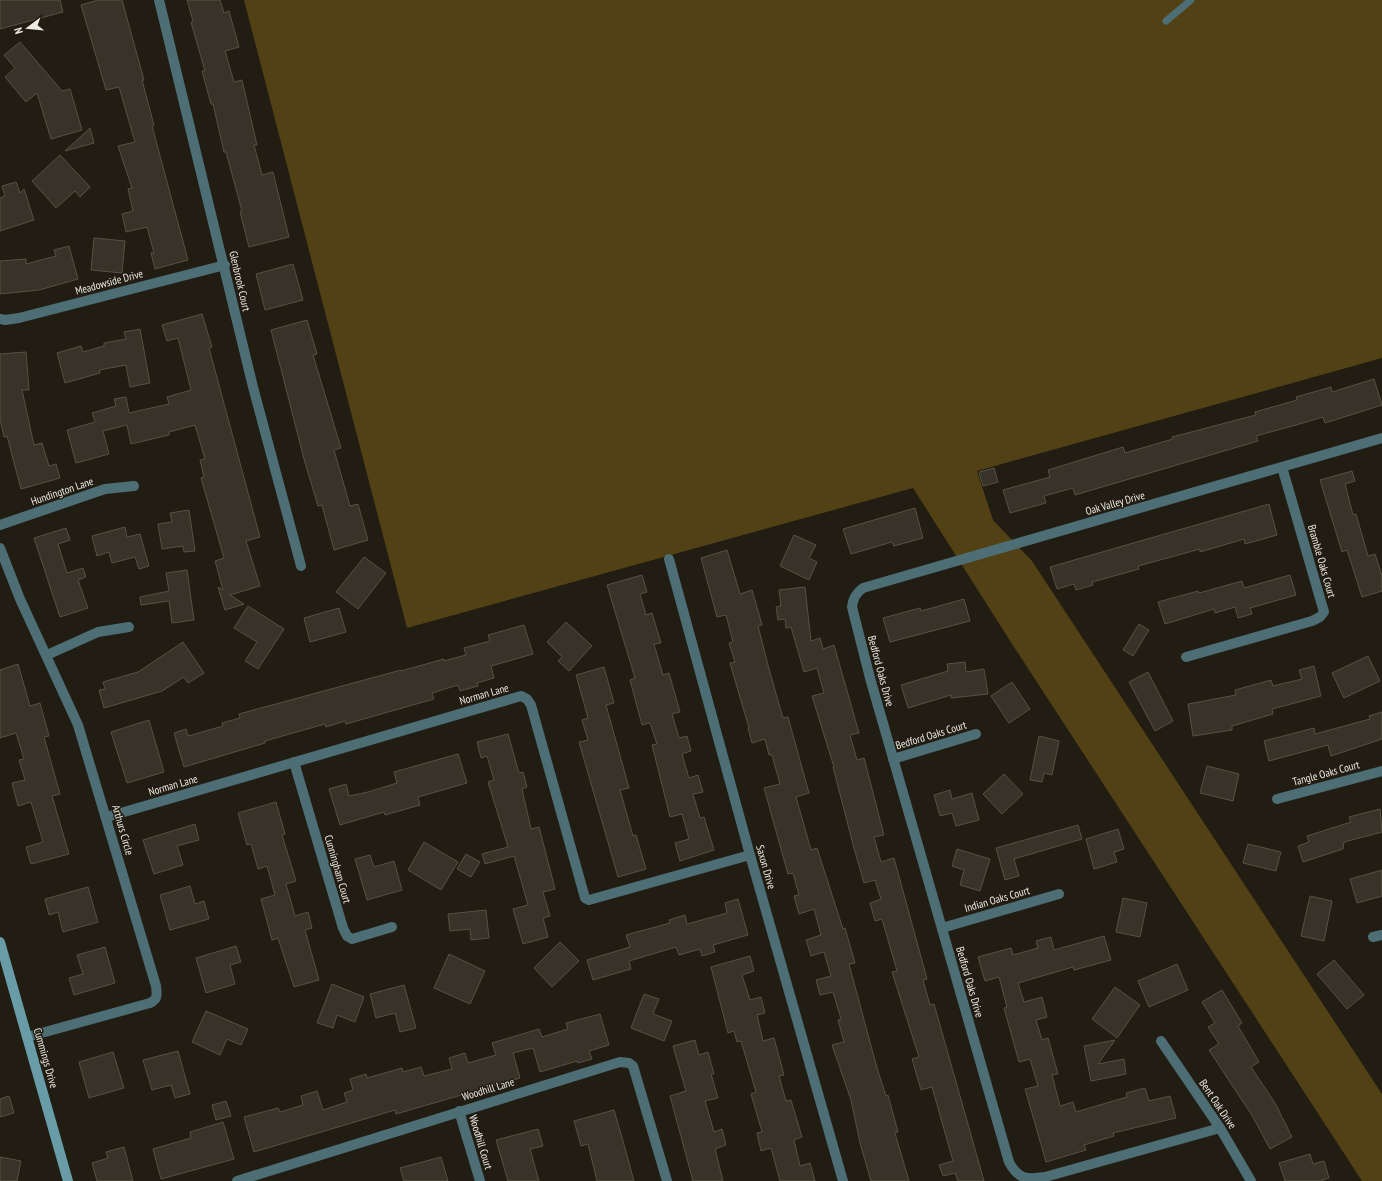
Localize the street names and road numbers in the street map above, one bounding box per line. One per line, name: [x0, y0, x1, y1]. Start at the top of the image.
street label: Glenbrook Court: [226, 249, 254, 313]
street label: Meadowside Drive: [74, 266, 145, 298]
street label: Hundington Lane: [29, 474, 96, 508]
street label: Oak Valley Drive: [1084, 488, 1147, 518]
street label: Bramble Oaks Court: [1305, 523, 1339, 599]
street label: Bedford Oaks Drive: [865, 634, 897, 708]
street label: Norman Lane: [458, 680, 511, 708]
street label: Bedford Oaks Court: [894, 718, 968, 752]
street label: Tangle Oaks Court: [1291, 757, 1361, 789]
street label: Norman Lane: [147, 771, 200, 799]
street label: Arthurs Circle: [109, 803, 137, 857]
street label: Cunningham Court: [322, 833, 354, 905]
street label: Saxon Drive: [753, 843, 779, 891]
street label: Indian Oaks Court: [963, 883, 1031, 915]
street label: Bedford Oaks Drive: [953, 945, 987, 1019]
street label: Cummings Drive: [31, 1026, 61, 1090]
street label: Woodhill Lane: [460, 1074, 516, 1104]
street label: Bent Oak Drive: [1196, 1077, 1240, 1132]
street label: Woodhill Court: [466, 1113, 496, 1171]

